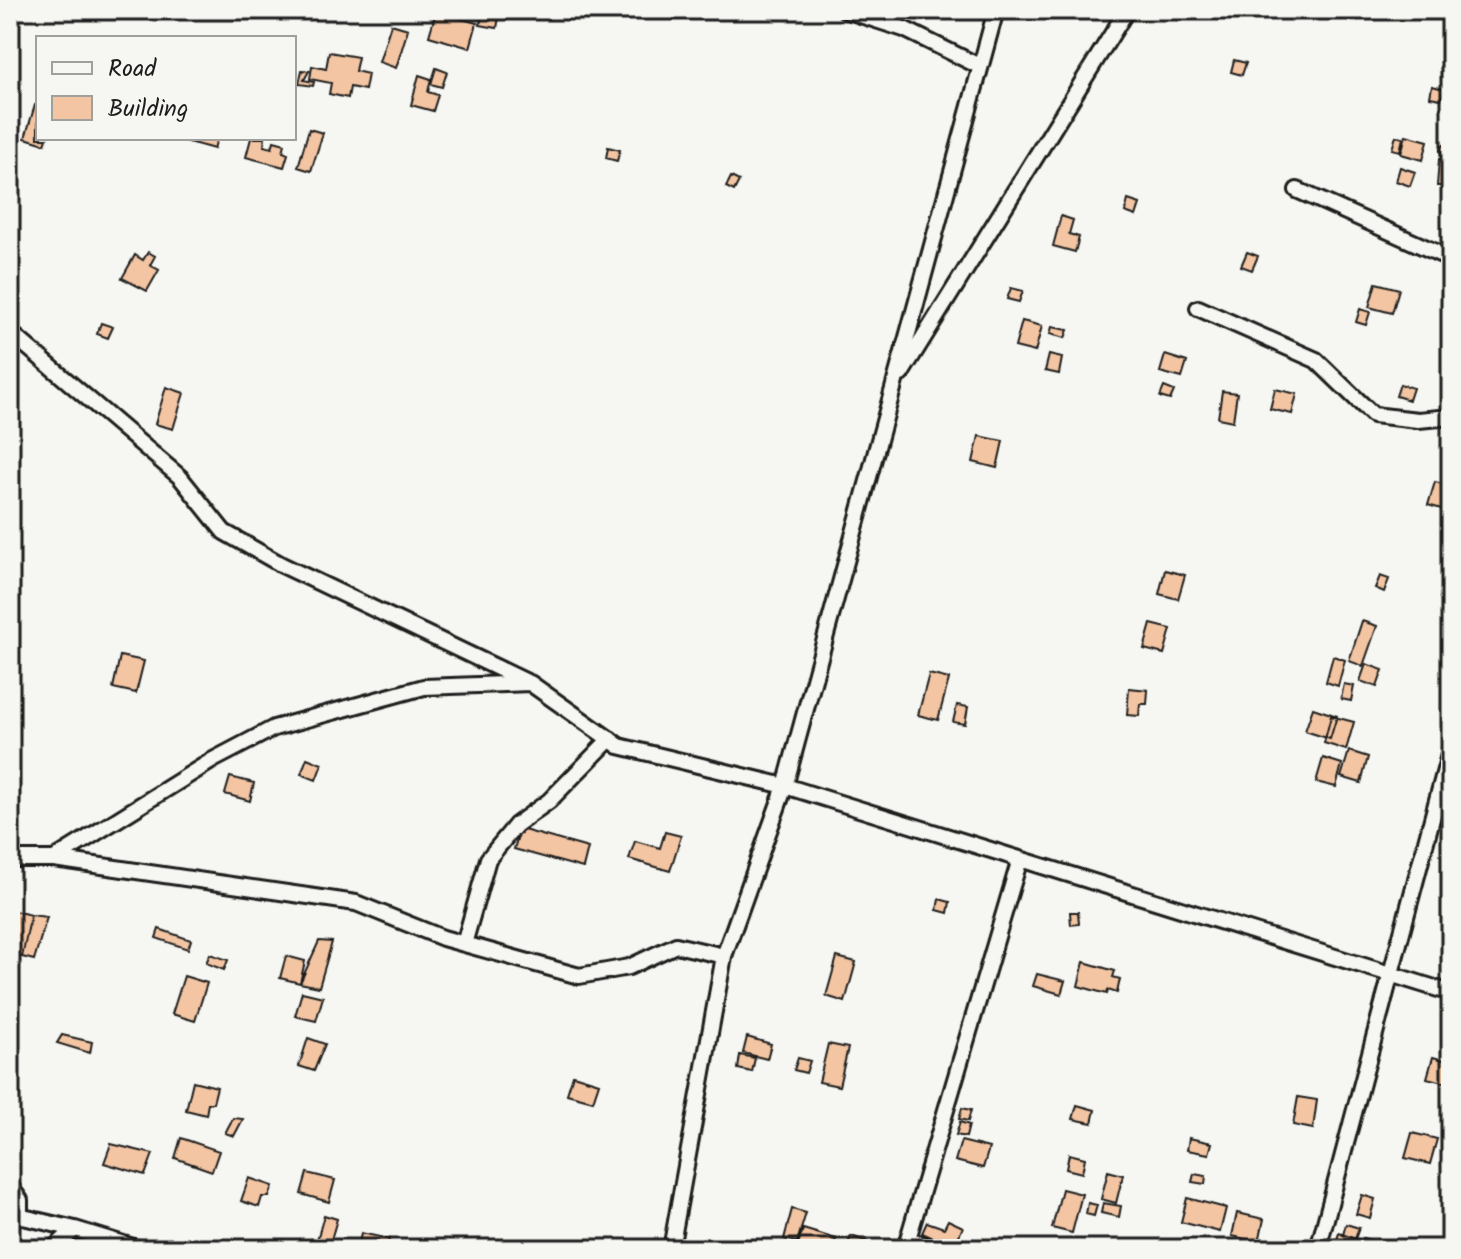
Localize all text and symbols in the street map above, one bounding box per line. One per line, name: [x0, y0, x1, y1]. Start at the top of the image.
legend: [36, 36, 296, 140]
text: Road: [108, 50, 157, 89]
text: Building: [108, 90, 188, 129]

